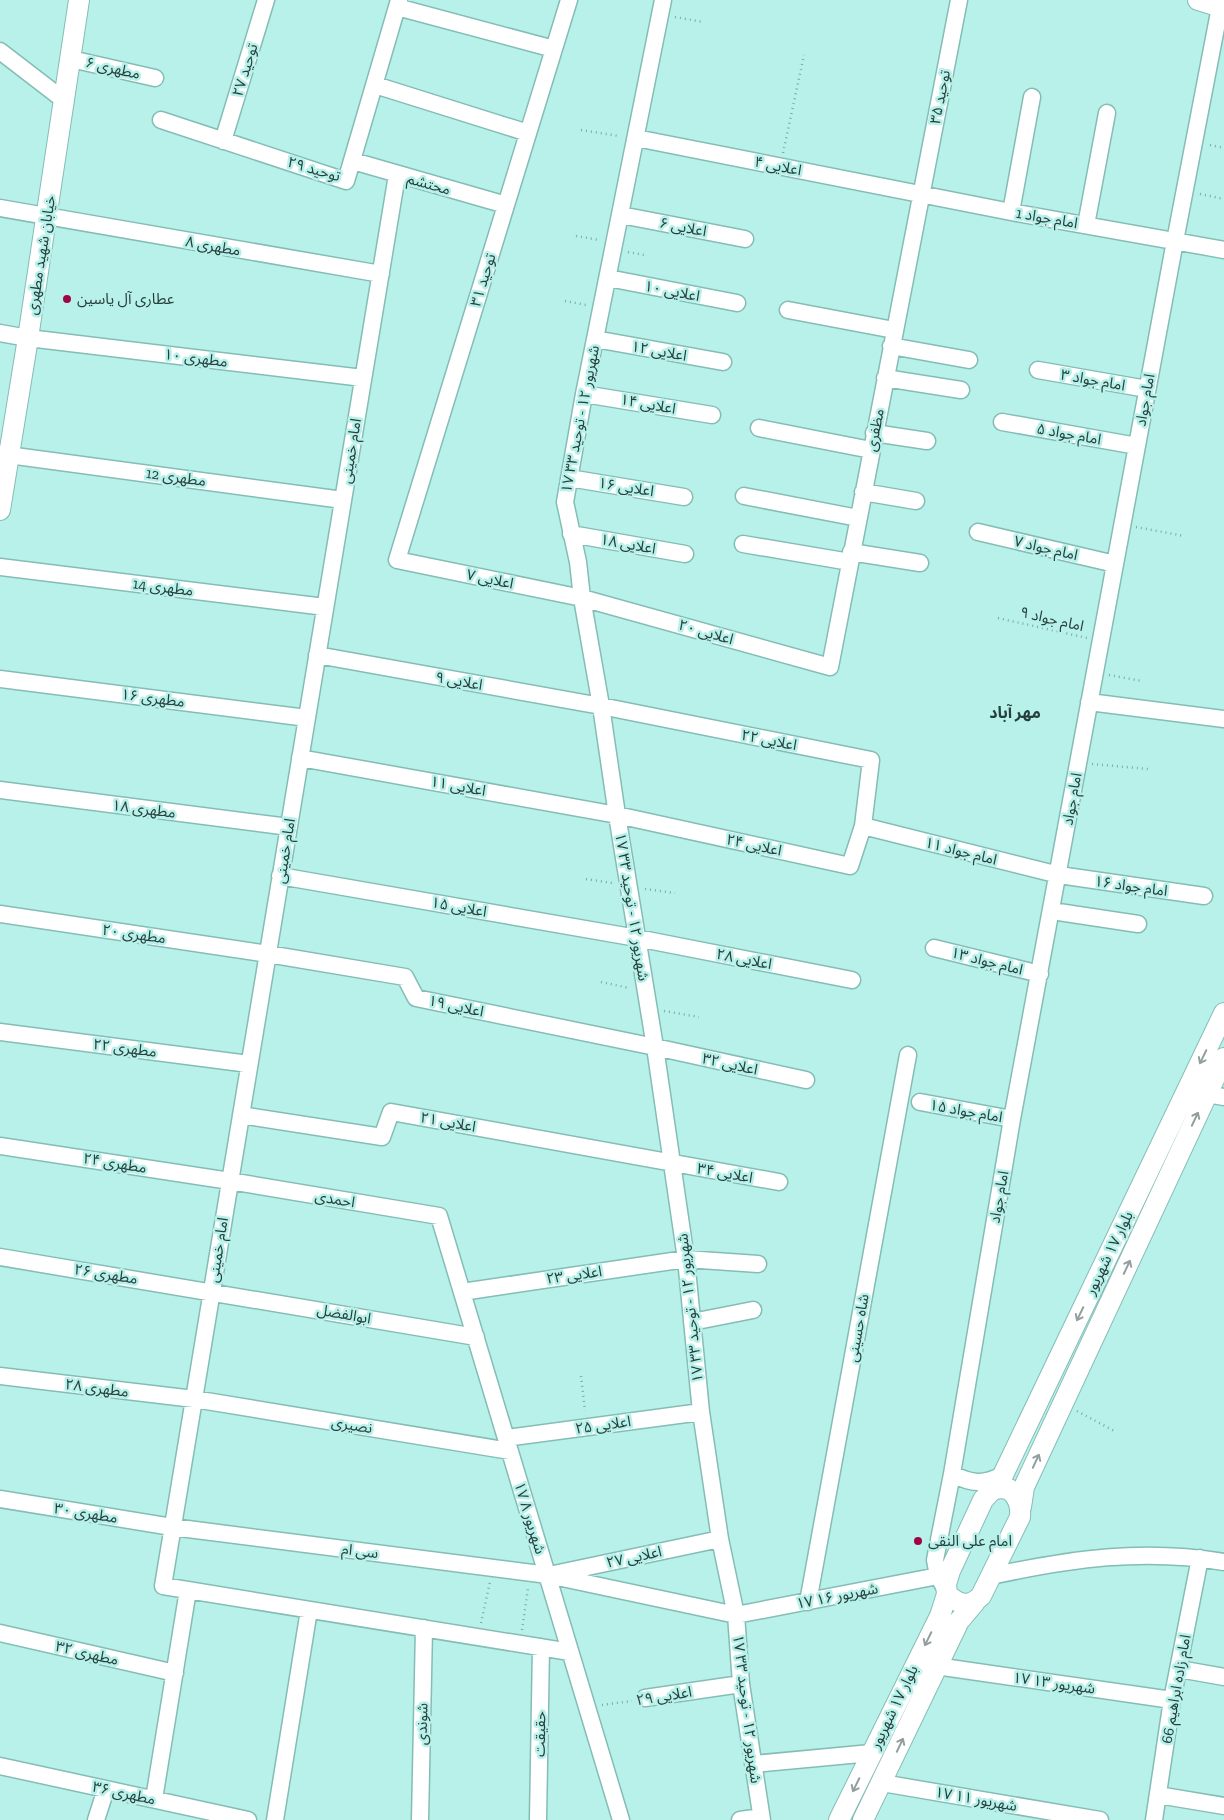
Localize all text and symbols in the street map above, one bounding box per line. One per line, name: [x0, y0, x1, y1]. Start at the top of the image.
street label: توحید ۲۷: [228, 41, 262, 99]
street label: مطهری ۶: [84, 53, 142, 83]
street label: توحید ۳۵: [926, 69, 954, 125]
street label: توحید ۲۹: [285, 153, 343, 185]
street label: اعلایی ۴: [753, 153, 803, 179]
street label: محتشم: [405, 169, 453, 201]
street label: خیابان شهید مطهری: [23, 194, 59, 316]
street label: امام جواد 1: [1014, 204, 1079, 234]
street label: اعلایی ۶: [658, 214, 708, 240]
street label: مطهری ۸: [184, 232, 242, 260]
street label: توحید ۳۱: [466, 251, 500, 309]
street label: اعلایی ۱۰: [643, 277, 701, 305]
place label: عطاری آل یاسین: [77, 290, 175, 308]
marker: عطاری آل یاسین: [61, 293, 73, 305]
street label: اعلایی ۱۲: [630, 337, 688, 365]
street label: ۱۷ شهریور ۱۲ - توحید ۳۳: [557, 344, 603, 494]
street label: مطهری ۱۰: [163, 345, 229, 371]
street label: امام جواد ۳: [1059, 365, 1127, 396]
street label: امام جواد: [1132, 372, 1160, 428]
street label: اعلایی ۱۴: [619, 390, 677, 418]
street label: مظفری: [862, 407, 888, 453]
street label: امام خمینی: [337, 417, 367, 485]
street label: امام جواد ۵: [1035, 419, 1103, 450]
street label: مطهری 12: [145, 464, 207, 490]
street label: اعلایی ۱۶: [597, 474, 655, 500]
street label: اعلایی ۱۸: [599, 530, 657, 558]
street label: امام جواد ۷: [1012, 532, 1080, 566]
street label: اعلایی ۷: [465, 565, 515, 593]
street label: مطهری 14: [132, 574, 194, 600]
street label: امام جواد ۹: [1018, 603, 1086, 637]
street label: اعلایی ۲۰: [677, 616, 735, 648]
street label: اعلایی ۹: [434, 668, 484, 694]
street label: مطهری ۱۶: [120, 685, 186, 711]
district label: مهر آباد: [989, 703, 1041, 722]
street label: اعلایی ۲۲: [740, 726, 798, 754]
street label: امام جواد: [1059, 771, 1087, 827]
street label: اعلایی ۱۱: [429, 772, 487, 800]
street label: مطهری ۱۸: [111, 796, 177, 822]
street label: امام خمینی: [271, 817, 301, 885]
street label: اعلایی ۲۴: [725, 830, 783, 860]
street label: ۱۷ شهریور ۱۲ - توحید ۳۳: [611, 832, 653, 983]
street label: امام جواد ۱۱: [923, 833, 999, 871]
street label: امام جواد ۱۶: [1093, 872, 1169, 902]
street label: اعلایی ۱۵: [430, 893, 488, 921]
street label: مطهری ۲۰: [101, 921, 167, 947]
street label: امام جواد ۱۳: [949, 943, 1025, 981]
street label: اعلایی ۲۸: [715, 945, 773, 973]
street label: اعلایی ۱۹: [427, 991, 485, 1021]
street label: مطهری ۲۲: [92, 1035, 158, 1061]
street label: اعلایی ۳۲: [701, 1049, 759, 1079]
one-way arrow: [1198, 1049, 1207, 1064]
street label: امام جواد ۱۵: [928, 1096, 1004, 1128]
street label: اعلایی ۲۱: [419, 1108, 477, 1136]
one-way arrow: [1191, 1112, 1201, 1127]
street label: مطهری ۲۴: [82, 1149, 148, 1177]
street label: اعلایی ۳۴: [696, 1159, 754, 1187]
street label: امام جواد: [986, 1169, 1014, 1225]
street label: احمدی: [314, 1187, 356, 1211]
street label: بلوار ۱۷ شهریور: [1081, 1208, 1137, 1299]
street label: امام خمینی: [204, 1216, 234, 1284]
street label: ۱۷ شهریور ۱۲ - توحید ۳۳: [673, 1232, 707, 1383]
street label: مطهری ۲۶: [73, 1260, 139, 1288]
one-way arrow: [1122, 1260, 1132, 1275]
street label: اعلایی ۲۳: [545, 1262, 603, 1288]
street label: شاه حسینی: [843, 1292, 873, 1364]
street label: ابوالفضل: [315, 1300, 373, 1328]
one-way arrow: [1075, 1306, 1084, 1321]
street label: مطهری ۲۸: [64, 1375, 130, 1401]
street label: اعلایی ۲۵: [574, 1412, 632, 1438]
street label: نصیری: [330, 1413, 374, 1437]
one-way arrow: [1031, 1454, 1041, 1469]
street label: ۱۷ شهریور ۸: [511, 1480, 550, 1556]
street label: مطهری ۳۰: [53, 1499, 119, 1527]
place label: امام علی النقی: [928, 1532, 1012, 1552]
marker: امام علی النقی: [912, 1535, 924, 1547]
street label: سی ام: [340, 1540, 380, 1564]
street label: اعلایی ۲۷: [605, 1542, 663, 1572]
street label: ۱۷ شهریور ۱۶: [794, 1579, 880, 1613]
one-way arrow: [923, 1631, 932, 1646]
street label: امام زاده ابراهیم 66: [1158, 1633, 1196, 1745]
street label: ۱۷ شهریور ۱۲ - توحید ۳۳: [729, 1634, 765, 1785]
street label: مطهری ۳۲: [54, 1637, 120, 1669]
street label: بلوار ۱۷ شهریور: [866, 1662, 922, 1753]
street label: ۱۷ شهریور ۱۳: [1012, 1668, 1097, 1698]
street label: اعلایی ۲۹: [635, 1683, 693, 1709]
street label: شوندی: [413, 1702, 431, 1745]
street label: حقیقت: [531, 1711, 549, 1757]
one-way arrow: [895, 1738, 905, 1753]
one-way arrow: [851, 1777, 861, 1792]
street label: مطهری ۳۶: [91, 1778, 157, 1808]
street label: ۱۷ شهریور ۱۱: [934, 1783, 1019, 1815]

